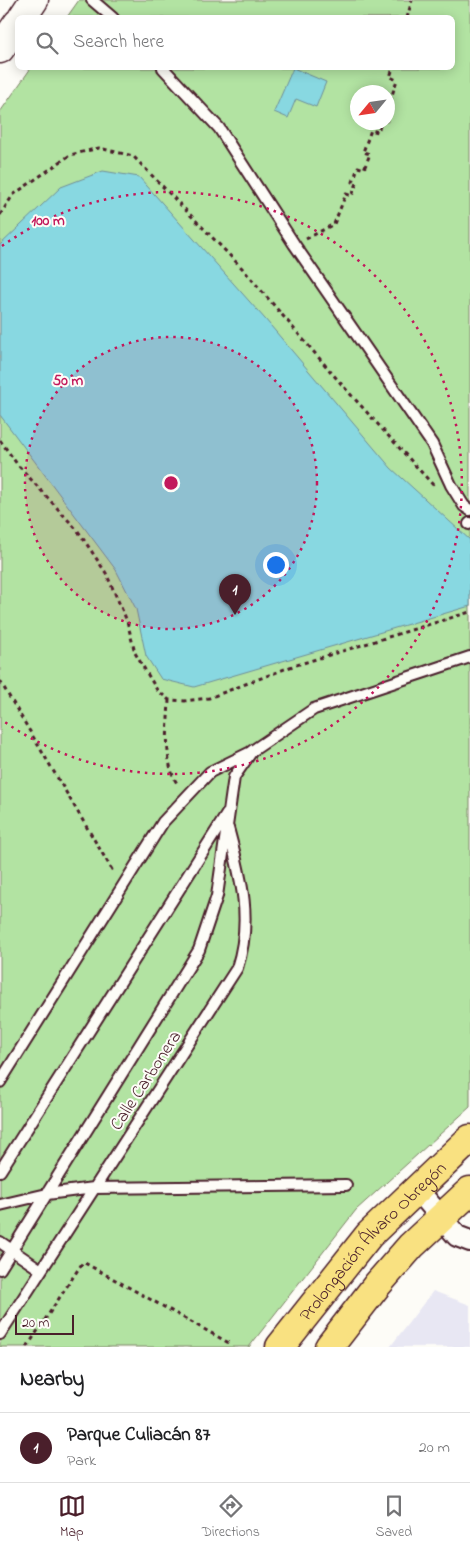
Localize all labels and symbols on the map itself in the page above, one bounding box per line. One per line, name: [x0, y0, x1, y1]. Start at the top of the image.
north arrow: [350, 85, 395, 130]
text: 100 m: [31, 210, 65, 232]
text: 50 m: [53, 370, 84, 392]
centre of rings: [162, 474, 180, 492]
your location: [263, 552, 289, 578]
pin: 1: [219, 574, 251, 615]
street label: Calle Carbonera: [105, 1026, 189, 1136]
street label: Prolongación Álvaro Obregón: [294, 1157, 454, 1328]
scale bar: [15, 1312, 74, 1335]

